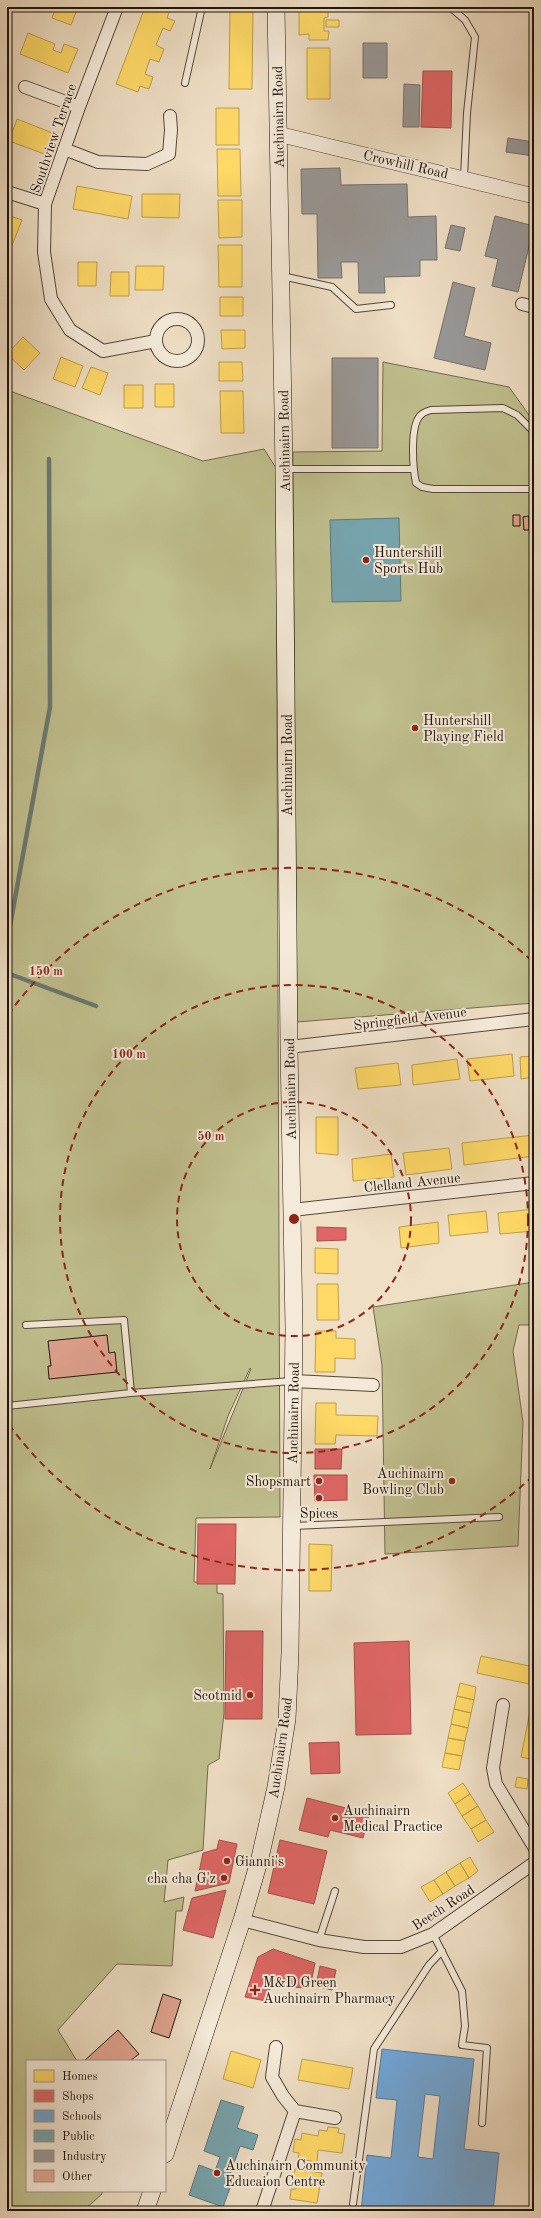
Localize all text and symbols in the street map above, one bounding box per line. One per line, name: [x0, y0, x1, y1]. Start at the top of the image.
street label: Auchinairn Road: [271, 66, 287, 168]
street label: Southview Terrace: [29, 82, 79, 195]
street label: Crowhill Road: [362, 148, 450, 182]
street label: Auchinairn Road: [277, 390, 293, 492]
place label: Huntershill Sports Hub: [374, 546, 443, 576]
marker: Huntershill Sports Hub: [361, 555, 371, 565]
street label: Auchinairn Road: [281, 714, 295, 816]
place label: Huntershill Playing Field: [423, 714, 504, 744]
marker: Huntershill Playing Field: [410, 723, 420, 733]
text: 150 m: [29, 965, 63, 978]
street label: Springfield Avenue: [353, 1005, 468, 1033]
street label: Auchinairn Road: [283, 1038, 299, 1140]
text: 100 m: [112, 1049, 146, 1061]
text: 50 m: [198, 1130, 225, 1143]
street label: Clelland Avenue: [363, 1171, 461, 1195]
centre of rings: [287, 1212, 301, 1226]
street label: Auchinairn Road: [286, 1362, 302, 1464]
place label: Auchinairn Bowling Club: [362, 1467, 444, 1497]
place label: Shopsmart: [246, 1475, 311, 1489]
marker: Shopsmart: [314, 1476, 324, 1486]
marker: Auchinairn Bowling Club: [447, 1476, 457, 1486]
marker: Spices: [314, 1493, 324, 1503]
place label: Spices: [300, 1507, 338, 1521]
place label: Scotmid: [193, 1689, 242, 1703]
marker: Scotmid: [245, 1690, 255, 1700]
street label: Auchinairn Road: [267, 1696, 295, 1800]
place label: Auchinairn Medical Practice: [343, 1804, 442, 1834]
marker: Auchinairn Medical Practice: [330, 1813, 340, 1823]
place label: Gianni's: [235, 1855, 284, 1869]
marker: Gianni's: [222, 1856, 232, 1866]
place label: cha cha G'z: [147, 1872, 216, 1886]
marker: cha cha G'z: [219, 1873, 229, 1883]
street label: Beech Road: [410, 1883, 477, 1933]
place label: M&D Green Auchinairn Pharmacy: [263, 1976, 396, 2006]
marker: M&D Green Auchinairn Pharmacy: [250, 1985, 260, 1995]
legend: [26, 2060, 166, 2192]
text: Homes: [62, 2071, 98, 2083]
text: Shops: [62, 2091, 93, 2103]
text: Schools: [62, 2111, 102, 2123]
text: Public: [62, 2131, 94, 2143]
text: Industry: [62, 2151, 107, 2163]
place label: Auchinairn Community Educaion Centre: [225, 2159, 366, 2189]
marker: Auchinairn Community Educaion Centre: [212, 2168, 222, 2178]
text: Other: [62, 2171, 92, 2183]

